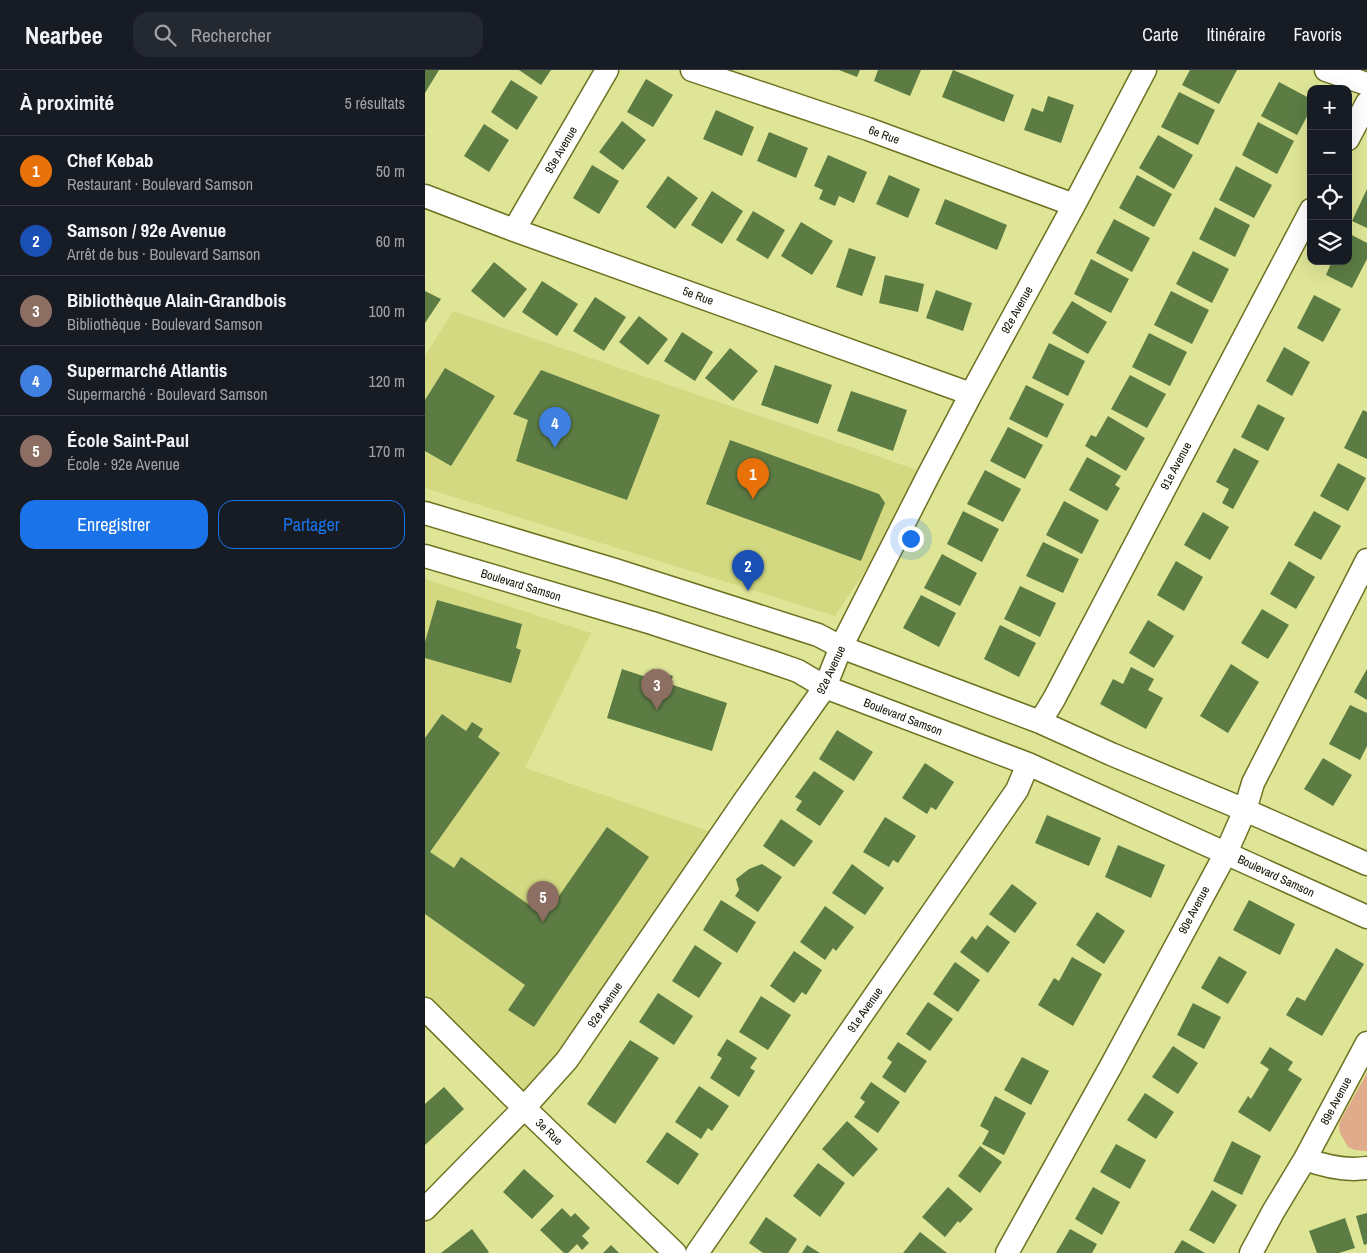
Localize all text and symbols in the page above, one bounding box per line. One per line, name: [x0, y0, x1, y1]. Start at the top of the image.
search box: [133, 12, 483, 57]
text: Nearbee: [25, 19, 103, 51]
icon: search: [151, 21, 179, 49]
text: Rechercher: [191, 22, 271, 48]
text: Carte: [1142, 22, 1178, 47]
text: Itinéraire: [1206, 22, 1266, 47]
text: Favoris: [1294, 22, 1342, 47]
map controls: [1307, 85, 1352, 265]
button: +: [1307, 85, 1352, 130]
text: À proximité: [20, 88, 114, 117]
text: 5 résultats: [344, 92, 405, 114]
street label: 6e Rue: [866, 122, 902, 148]
street label: 93e Avenue: [541, 124, 581, 176]
button: −: [1307, 130, 1352, 175]
text: Chef Kebab: [67, 147, 154, 173]
text: 1: [32, 160, 40, 182]
text: 50 m: [376, 160, 405, 182]
text: Restaurant · Boulevard Samson: [67, 173, 253, 195]
button: locate: [1307, 175, 1352, 220]
text: Samson / 92e Avenue: [67, 217, 226, 243]
button: layers: [1307, 220, 1352, 265]
text: 2: [32, 230, 40, 252]
text: 60 m: [376, 230, 405, 252]
text: Arrêt de bus · Boulevard Samson: [67, 243, 260, 265]
street label: 5e Rue: [680, 283, 716, 309]
street label: 92e Avenue: [997, 283, 1037, 337]
text: Bibliothèque Alain-Grandbois: [67, 287, 286, 313]
text: 3: [32, 300, 40, 322]
text: 100 m: [369, 300, 405, 322]
text: Bibliothèque · Boulevard Samson: [67, 313, 262, 335]
text: Supermarché Atlantis: [67, 357, 227, 383]
text: 4: [32, 370, 40, 392]
text: 120 m: [369, 370, 405, 392]
text: Supermarché · Boulevard Samson: [67, 383, 268, 405]
pin: 4: [539, 407, 571, 448]
text: École Saint-Paul: [67, 427, 189, 453]
street label: 91e Avenue: [1157, 439, 1195, 493]
text: 5: [32, 440, 40, 462]
text: 170 m: [369, 440, 405, 462]
text: École · 92e Avenue: [67, 453, 180, 475]
pin: 1: [737, 458, 769, 499]
button: Enregistrer: [20, 500, 208, 549]
button: Partager: [218, 500, 405, 549]
your location: [898, 526, 924, 552]
pin: 2: [732, 550, 764, 591]
street label: Boulevard Samson: [479, 565, 563, 605]
street label: 92e Avenue: [813, 643, 849, 697]
pin: 3: [641, 669, 673, 710]
street label: Boulevard Samson: [861, 695, 945, 739]
street label: Boulevard Samson: [1235, 851, 1317, 901]
pin: 5: [527, 881, 559, 922]
street label: 90e Avenue: [1175, 883, 1213, 937]
street label: 92e Avenue: [584, 979, 626, 1031]
street label: 91e Avenue: [844, 984, 886, 1036]
street label: 89e Avenue: [1317, 1074, 1355, 1128]
street label: 3e Rue: [532, 1115, 566, 1149]

